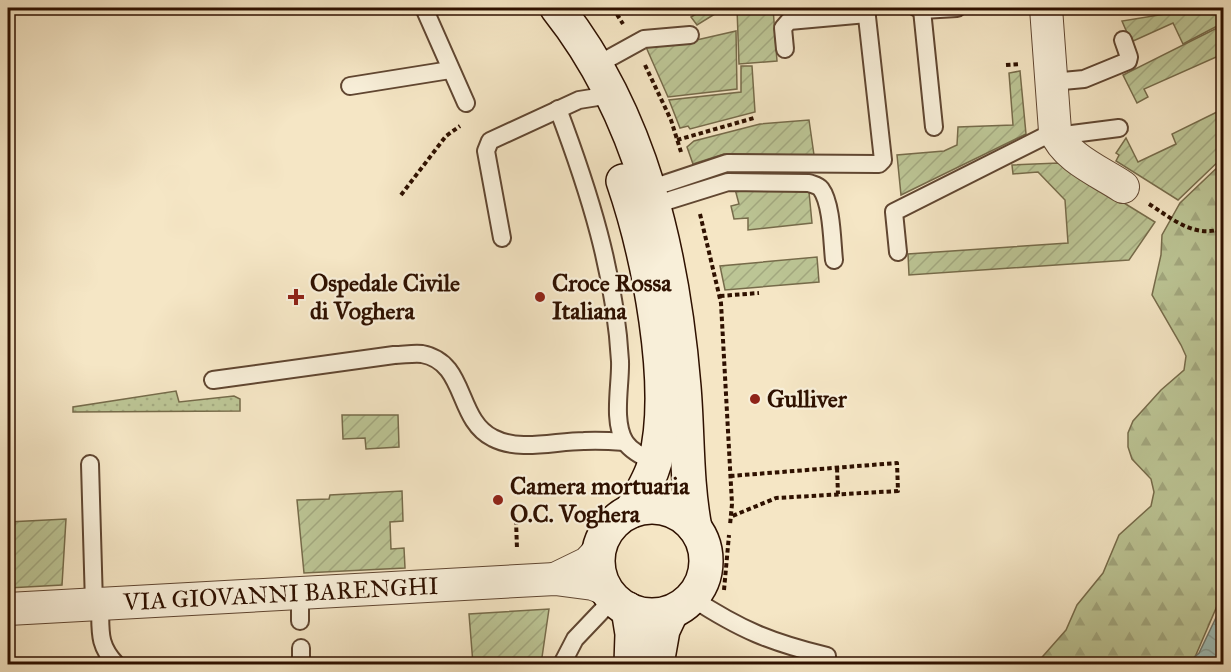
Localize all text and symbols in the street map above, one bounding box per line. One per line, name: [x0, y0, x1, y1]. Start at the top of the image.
place label: Ospedale Civile di Voghera: [310, 268, 460, 326]
place label: Croce Rossa Italiana: [552, 268, 672, 326]
marker: Ospedale Civile di Voghera: [287, 288, 305, 306]
marker: Croce Rossa Italiana: [533, 290, 547, 304]
place label: Gulliver: [767, 384, 848, 414]
marker: Gulliver: [748, 392, 762, 406]
place label: Camera mortuaria O.C. Voghera: [510, 471, 690, 529]
marker: Camera mortuaria O.C. Voghera: [491, 493, 505, 507]
street label: VIA GIOVANNI BARENGHI: [122, 571, 439, 617]

